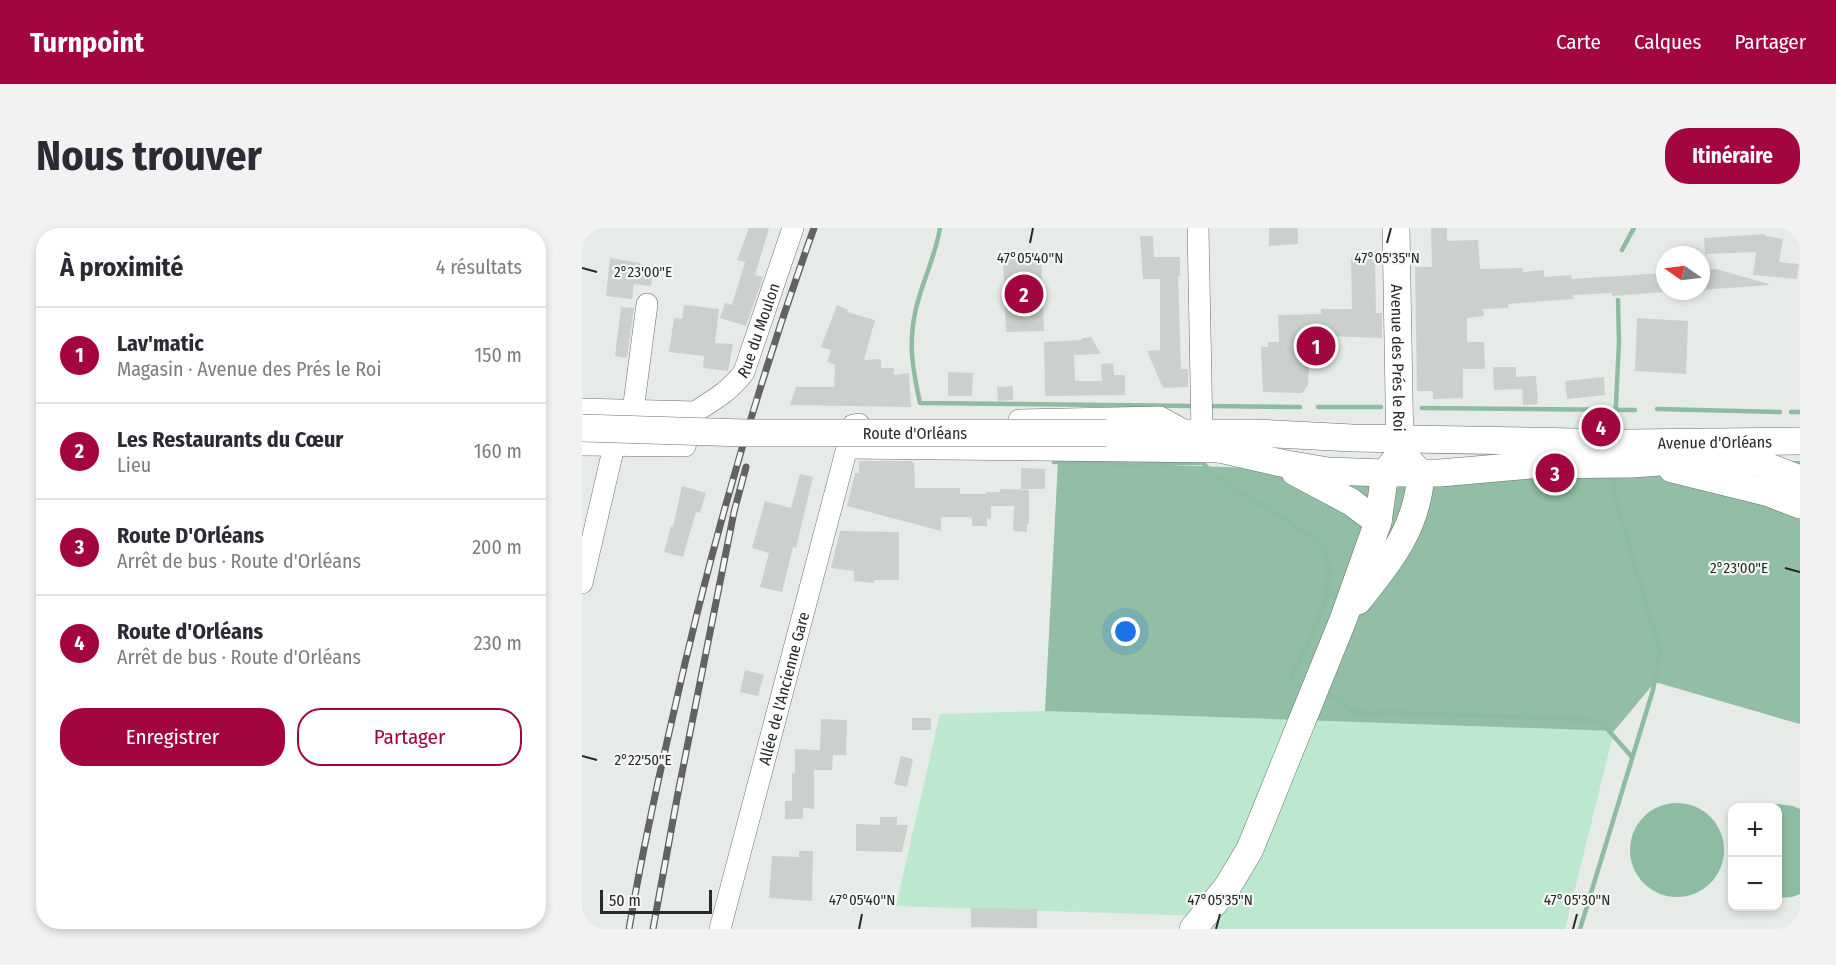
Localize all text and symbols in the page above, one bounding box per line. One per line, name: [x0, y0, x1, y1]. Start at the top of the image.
text: Turnpoint: [30, 26, 144, 59]
text: Carte: [1556, 29, 1601, 55]
text: Calques: [1634, 29, 1701, 55]
text: Partager: [1734, 29, 1806, 55]
button: Itinéraire: [1665, 128, 1800, 184]
text: Nous trouver: [36, 131, 262, 181]
north arrow: [1656, 246, 1710, 300]
text: 47°05'40"N: [997, 249, 1063, 267]
text: 47°05'35"N: [1354, 249, 1420, 267]
text: À proximité: [60, 252, 183, 283]
text: 4 résultats: [436, 255, 522, 279]
text: 2°23'00"E: [614, 263, 672, 281]
pin: 2: [1004, 272, 1044, 316]
street label: Rue du Moulon: [733, 280, 783, 382]
street label: Avenue des Prés le Roi: [1388, 284, 1409, 432]
pin: 1: [1296, 324, 1336, 368]
text: Lav'matic: [117, 330, 204, 357]
text: 1: [75, 343, 84, 367]
text: 150 m: [475, 343, 522, 367]
text: Magasin · Avenue des Prés le Roi: [117, 357, 381, 381]
pin: 4: [1582, 404, 1620, 450]
street label: Route d'Orléans: [863, 424, 967, 443]
text: Les Restaurants du Cœur: [117, 426, 343, 453]
street label: Avenue d'Orléans: [1658, 432, 1772, 452]
text: 2: [75, 439, 84, 463]
text: 160 m: [474, 439, 522, 463]
pin: 3: [1536, 450, 1574, 496]
text: Lieu: [117, 453, 151, 477]
text: Route D'Orléans: [117, 522, 264, 549]
text: 3: [75, 535, 84, 559]
text: 200 m: [472, 535, 522, 559]
text: Arrêt de bus · Route d'Orléans: [117, 549, 361, 573]
text: 2°23'00"E: [1710, 559, 1768, 577]
street label: Allée de l'Ancienne Gare: [754, 610, 813, 767]
your location: [1111, 617, 1140, 646]
text: Route d'Orléans: [117, 618, 263, 645]
text: 4: [74, 631, 85, 655]
text: 230 m: [474, 631, 522, 655]
text: Arrêt de bus · Route d'Orléans: [117, 645, 361, 669]
button: Enregistrer: [60, 708, 285, 766]
button: Partager: [297, 708, 522, 766]
text: 2°22'50"E: [614, 751, 672, 769]
map controls: [1728, 803, 1782, 911]
button: +: [1728, 803, 1782, 857]
button: −: [1728, 857, 1782, 911]
scale bar: [600, 887, 712, 914]
text: 50 m: [609, 891, 641, 910]
text: 47°05'40"N: [829, 891, 895, 909]
text: 47°05'35"N: [1187, 891, 1253, 909]
text: 47°05'30"N: [1544, 891, 1610, 909]

